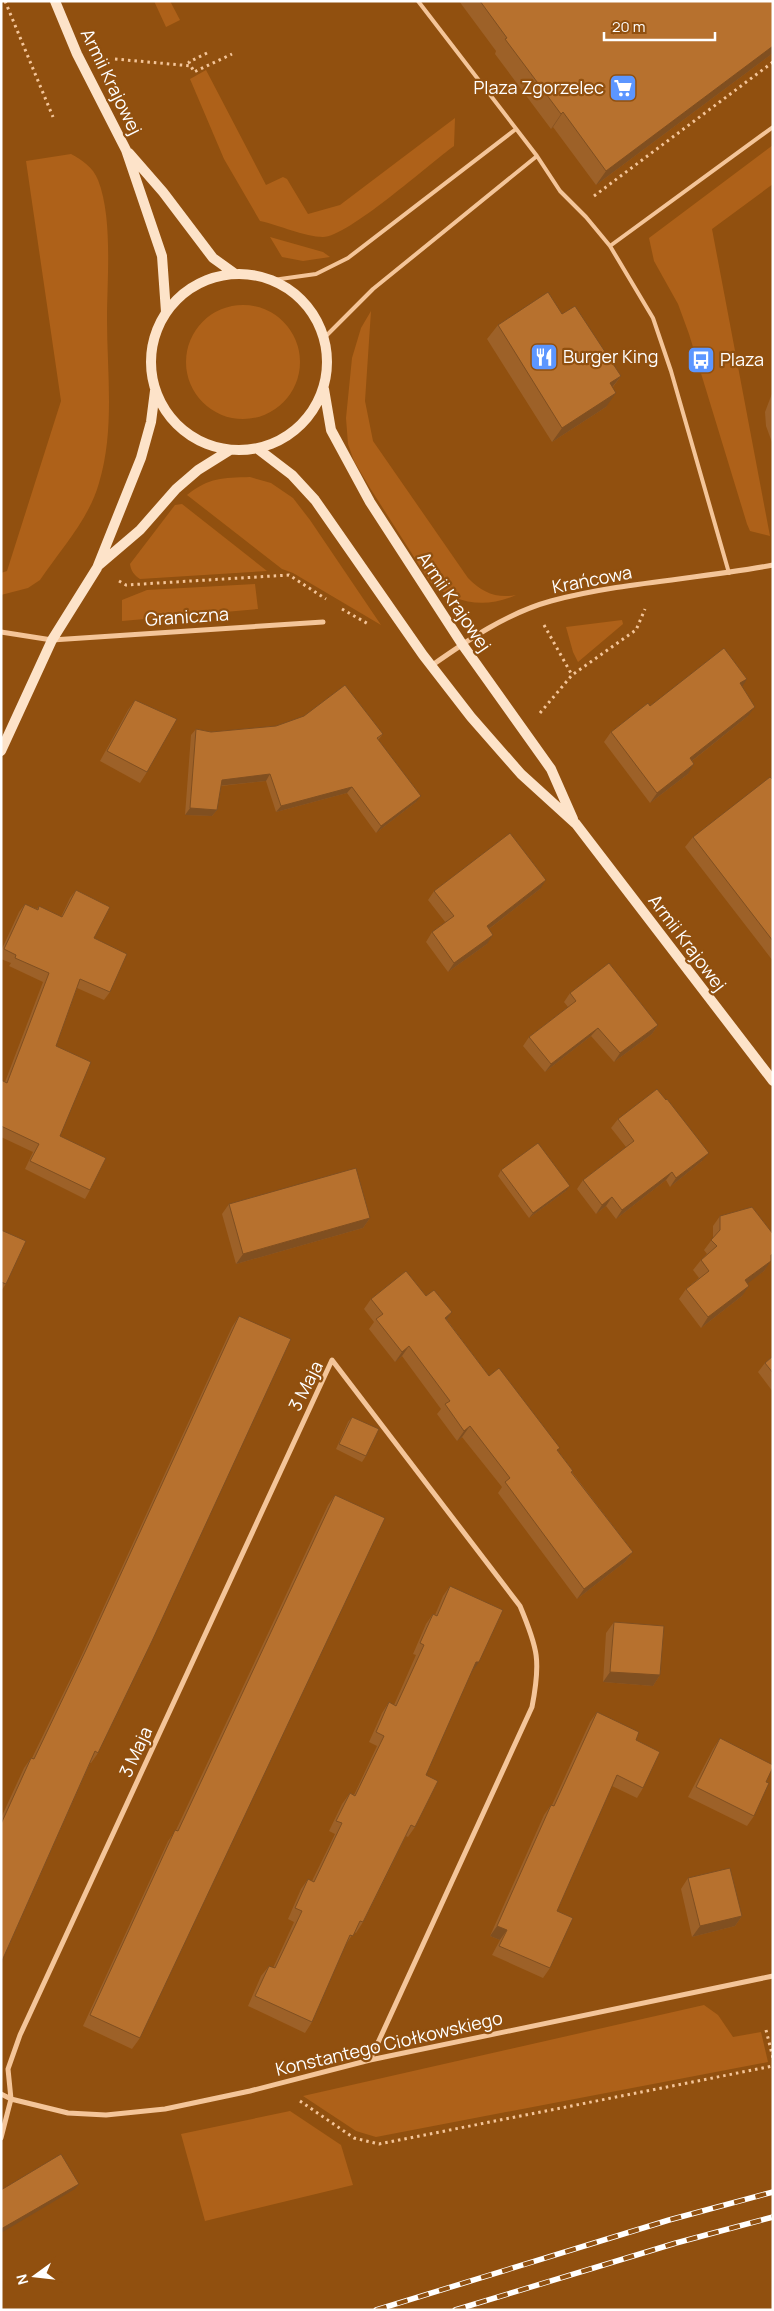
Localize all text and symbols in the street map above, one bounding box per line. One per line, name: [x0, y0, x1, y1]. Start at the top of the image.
scale bar: [604, 10, 715, 42]
text: 20 m: [612, 16, 645, 37]
street label: Armii Krajowej: [76, 25, 148, 139]
supermarket icon: Plaza Zgorzelec: [608, 73, 638, 103]
place label: Plaza Zgorzelec: [473, 75, 604, 99]
restaurant icon: Burger King: [529, 342, 559, 372]
place label: Burger King: [563, 344, 658, 368]
bus stop icon: Plaza: [686, 345, 716, 375]
place label: Plaza: [720, 347, 764, 371]
street label: Armii Krajowej: [413, 547, 497, 656]
street label: Krańcowa: [550, 560, 634, 599]
street label: Graniczna: [144, 601, 230, 631]
street label: Armii Krajowej: [644, 889, 732, 996]
street label: 3 Maja: [282, 1356, 328, 1415]
street label: 3 Maja: [113, 1722, 157, 1781]
street label: Konstantego Ciołkowskiego: [273, 2005, 505, 2081]
north arrow: [10, 2251, 60, 2301]
text: N: [11, 2272, 32, 2287]

